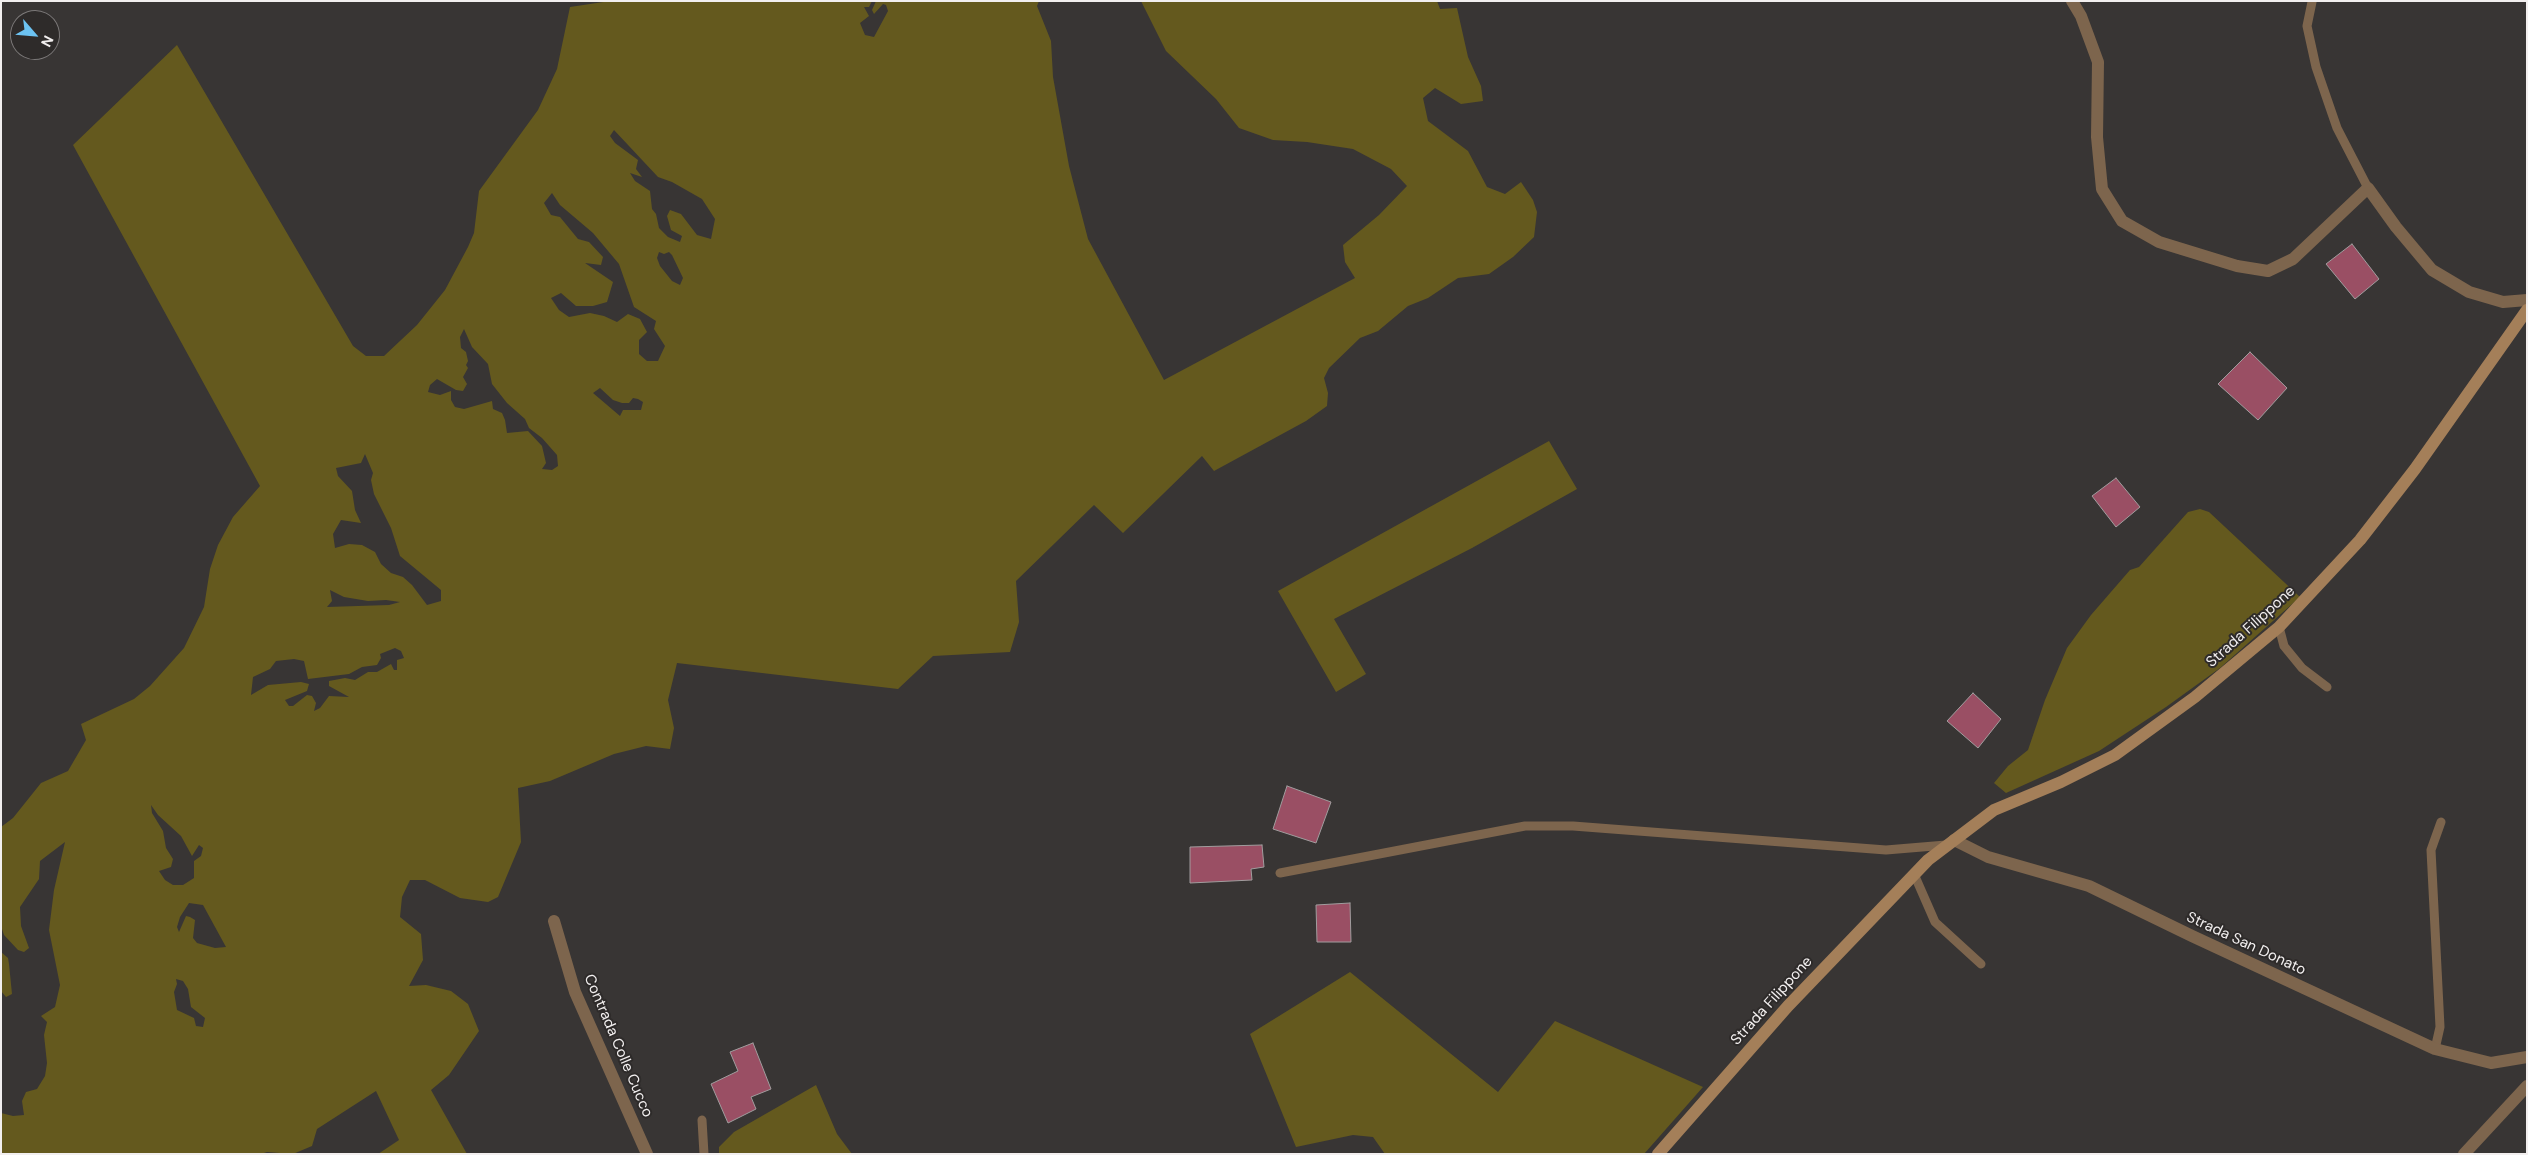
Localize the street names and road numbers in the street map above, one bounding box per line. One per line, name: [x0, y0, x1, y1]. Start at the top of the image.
street label: Strada Filippone: [2203, 582, 2299, 672]
street label: Strada San Donato: [2183, 908, 2309, 980]
street label: Strada Filippone: [1727, 953, 1817, 1049]
street label: Contrada Colle Cucco: [580, 972, 656, 1120]

